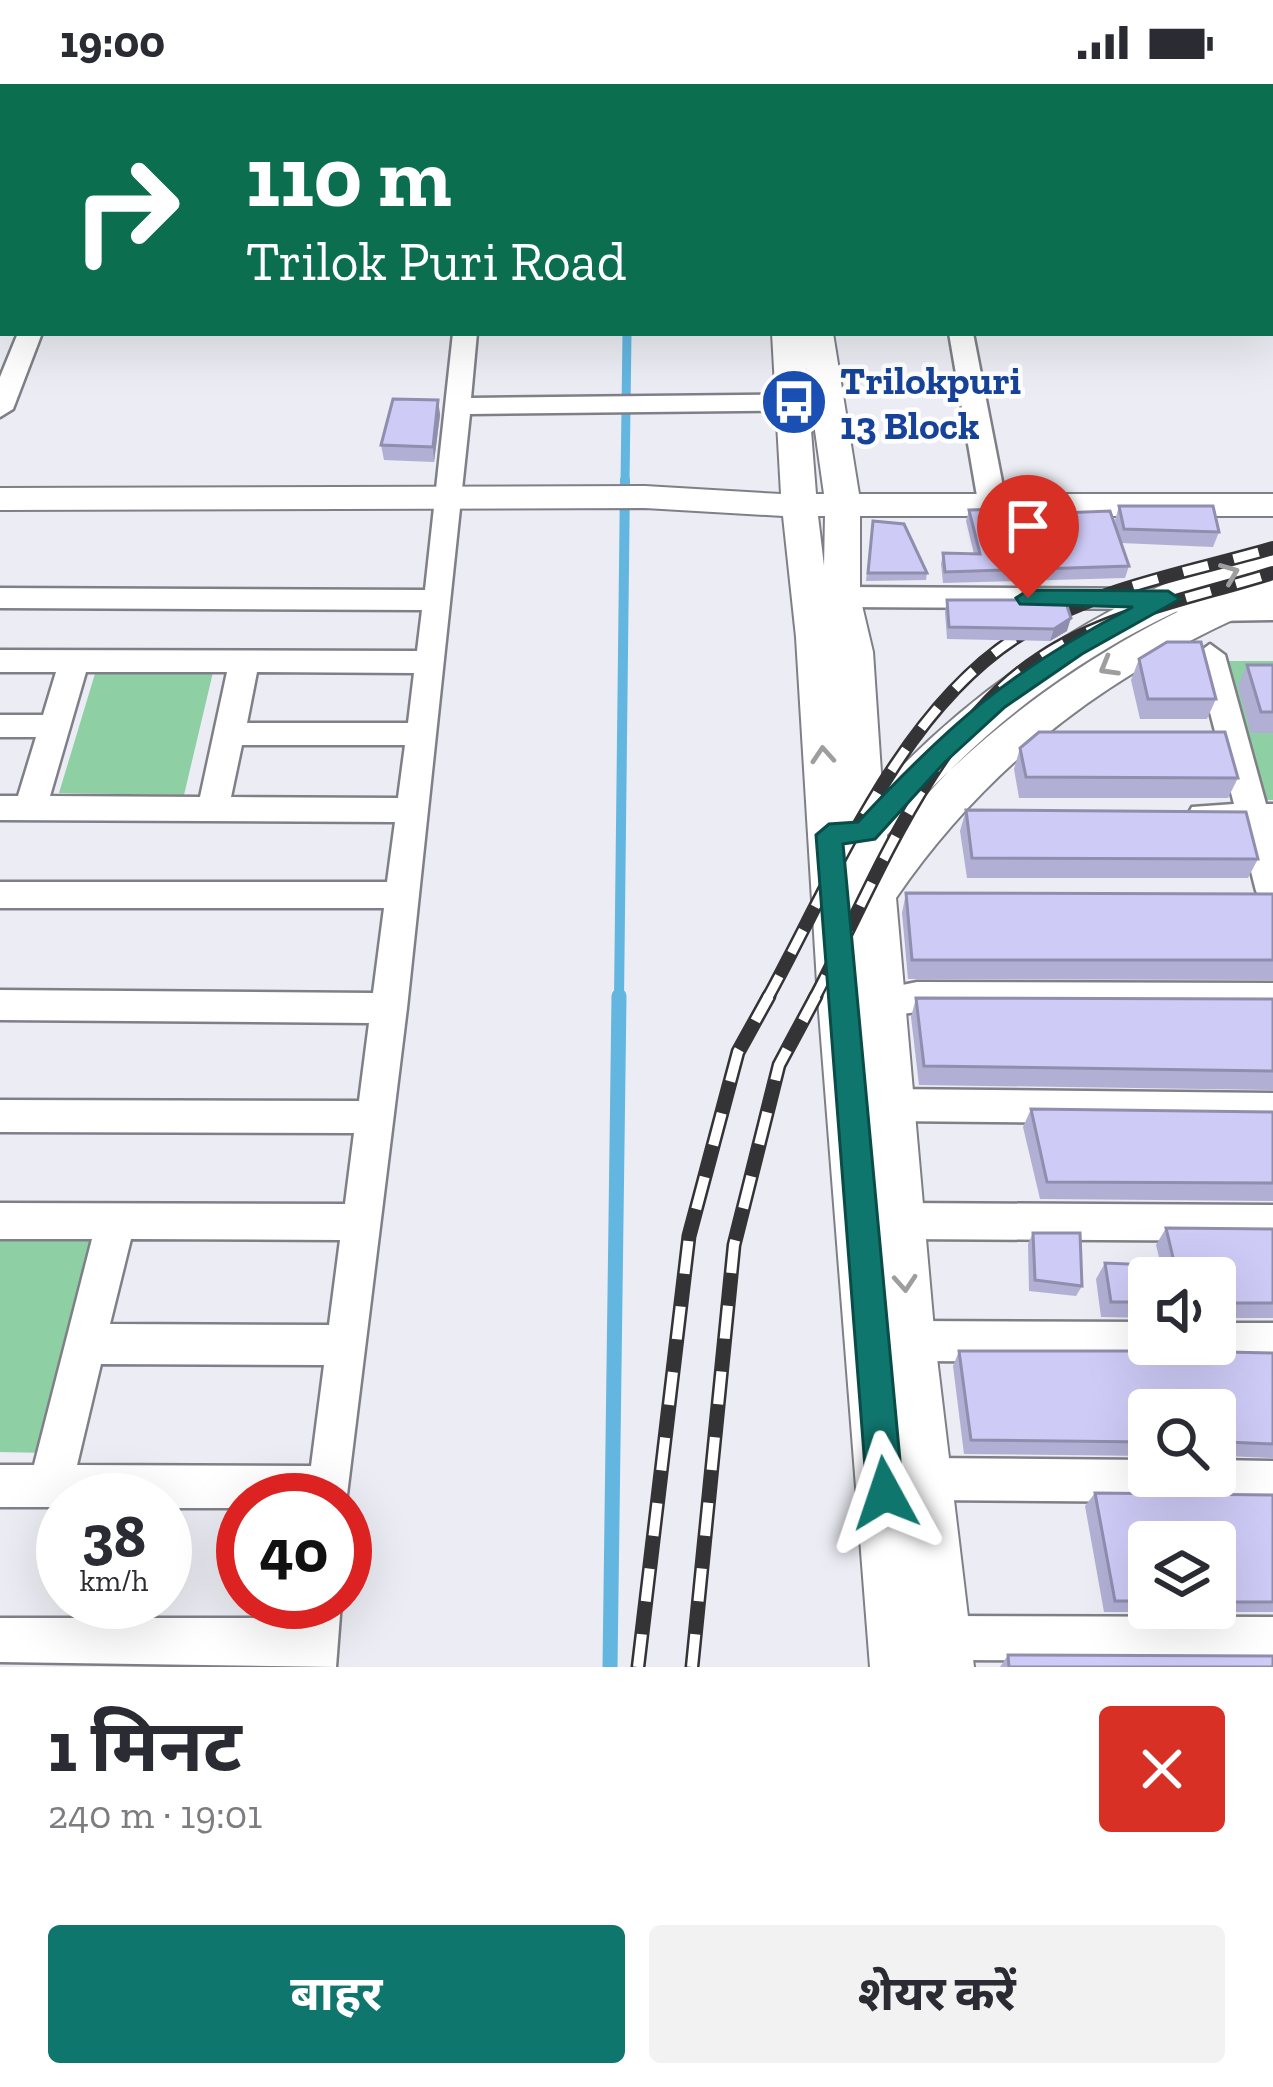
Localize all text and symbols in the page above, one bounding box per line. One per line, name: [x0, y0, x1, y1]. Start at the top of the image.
text: 19:00: [60, 15, 165, 69]
text: 110 m: [246, 127, 452, 228]
icon: right: [48, 132, 204, 288]
text: Trilok Puri Road: [246, 229, 626, 294]
place label: Trilokpuri 13 Block: [840, 357, 1021, 449]
bus stop icon: Trilokpuri 13 Block: [759, 367, 829, 437]
pin: [977, 475, 1079, 598]
icon: arrive: [995, 493, 1061, 559]
one-way arrow: [1219, 563, 1240, 587]
one-way arrow: [1099, 652, 1121, 675]
one-way arrow: [811, 745, 837, 764]
map controls: [1128, 1257, 1236, 1629]
button: sound: [1128, 1257, 1236, 1365]
one-way arrow: [892, 1274, 918, 1293]
button: search: [1128, 1389, 1236, 1497]
position arrow: [822, 1430, 948, 1556]
speed limit sign: 40: [216, 1473, 372, 1629]
text: 38: [82, 1500, 146, 1572]
button: layers: [1128, 1521, 1236, 1629]
text: km/h: [80, 1563, 148, 1599]
text: 1 मिनट: [48, 1703, 242, 1789]
button: close: [1099, 1706, 1225, 1832]
text: 240 m · 19:01: [48, 1791, 262, 1838]
button: बाहर: [48, 1925, 625, 2063]
button: शेयर करें: [649, 1925, 1225, 2063]

